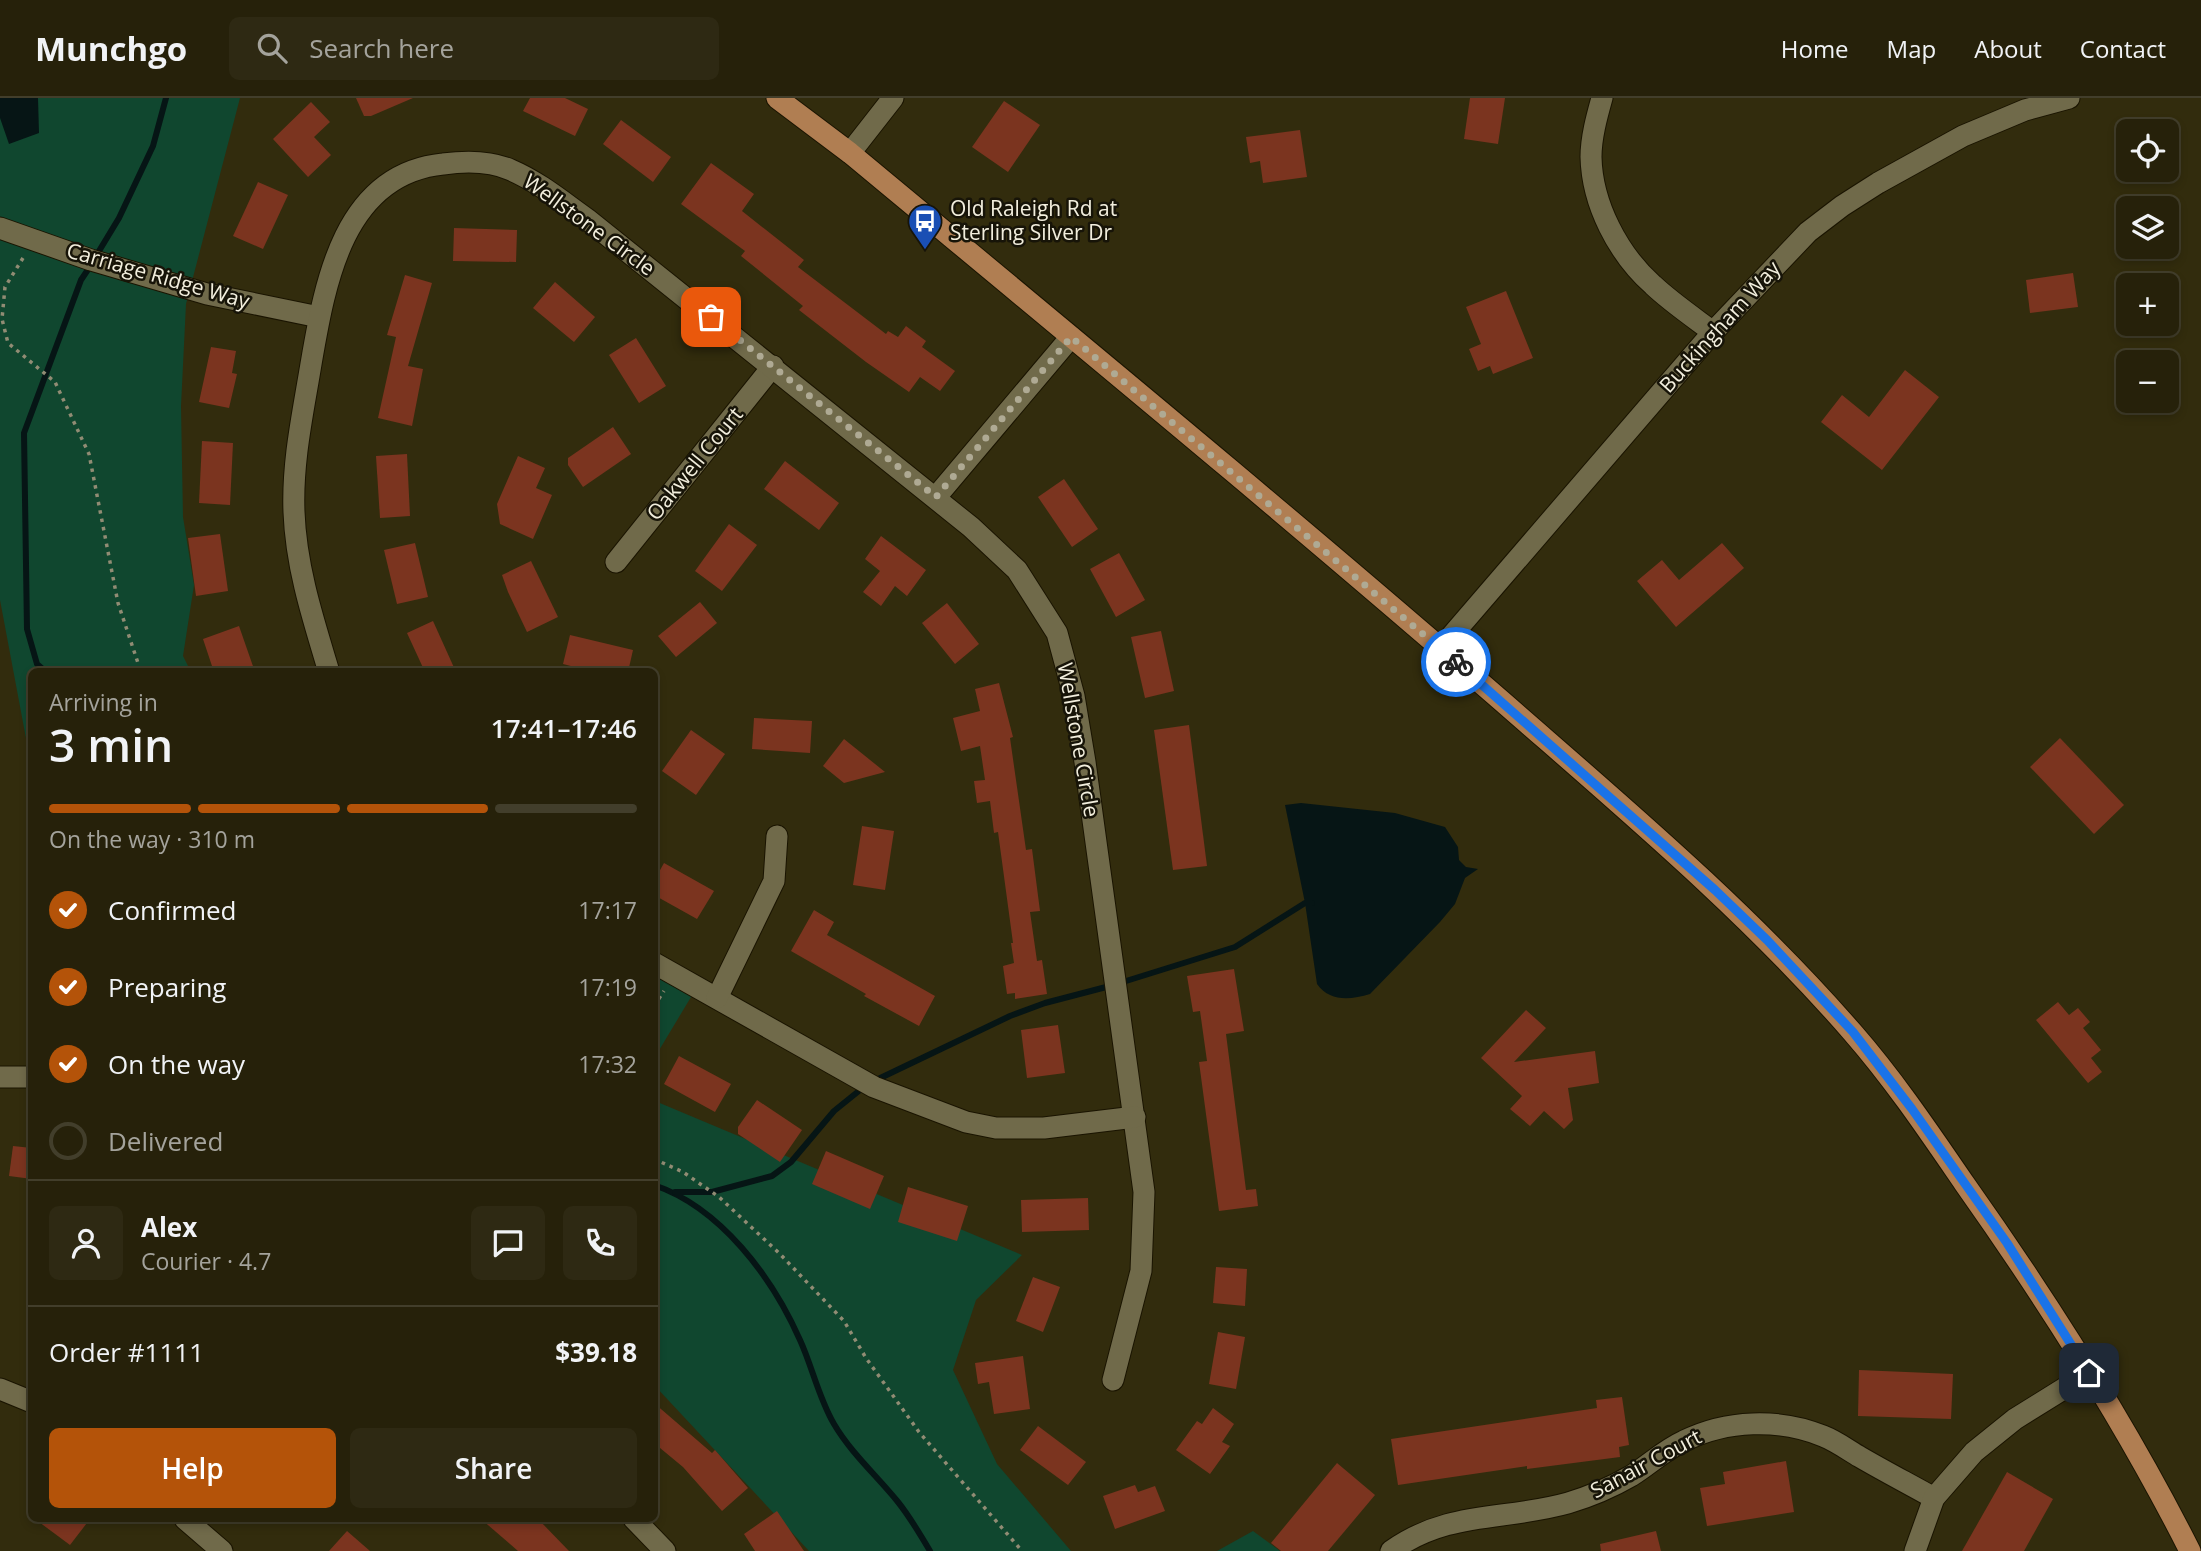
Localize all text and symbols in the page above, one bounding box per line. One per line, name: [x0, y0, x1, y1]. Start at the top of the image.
search box: [229, 17, 719, 80]
text: Munchgo: [35, 26, 187, 71]
icon: search: [253, 29, 291, 67]
text: Search here: [309, 30, 454, 66]
text: Home: [1781, 32, 1849, 65]
text: Map: [1887, 32, 1936, 65]
text: About: [1974, 32, 2042, 65]
text: Contact: [2080, 32, 2166, 65]
map controls: [2116, 119, 2179, 413]
button: locate: [2116, 119, 2179, 182]
street label: Wellstone Circle: [518, 167, 661, 281]
place label: Old Raleigh Rd at Sterling Silver Dr: [950, 194, 1117, 246]
button: layers: [2116, 196, 2179, 259]
bus stop icon: Old Raleigh Rd at Sterling Silver Dr: [906, 202, 944, 251]
street label: Carriage Ridge Way: [64, 236, 253, 315]
street label: Buckingham Way: [1653, 254, 1786, 398]
button: +: [2116, 273, 2179, 336]
pin: [681, 287, 741, 347]
icon: bag: [692, 298, 730, 336]
button: −: [2116, 350, 2179, 413]
street label: Oakwell Court: [640, 401, 749, 526]
courier: [1421, 627, 1491, 697]
icon: bike: [1437, 643, 1475, 681]
street label: Wellstone Circle: [1052, 660, 1106, 819]
text: Arriving in: [49, 686, 158, 718]
text: 17:41–17:46: [491, 710, 637, 746]
text: 3 min: [49, 713, 173, 775]
text: On the way · 310 m: [49, 823, 255, 855]
icon: check: [49, 891, 87, 929]
text: Confirmed: [108, 892, 236, 928]
text: 17:17: [578, 894, 637, 926]
icon: check: [49, 968, 87, 1006]
text: Preparing: [108, 969, 226, 1005]
text: 17:19: [578, 971, 637, 1003]
icon: check: [49, 1045, 87, 1083]
text: On the way: [108, 1046, 245, 1082]
text: 17:32: [578, 1048, 637, 1080]
text: Delivered: [108, 1123, 223, 1159]
button: person: [49, 1206, 123, 1280]
button: chat: [471, 1206, 545, 1280]
button: phone: [563, 1206, 637, 1280]
text: Alex: [141, 1209, 197, 1245]
text: Courier · 4.7: [141, 1245, 271, 1277]
text: Order #1111: [49, 1334, 204, 1370]
text: $39.18: [555, 1334, 637, 1370]
pin: [2059, 1343, 2119, 1403]
icon: home: [2070, 1354, 2108, 1392]
street label: Sanair Court: [1585, 1422, 1706, 1504]
button: Help: [49, 1428, 336, 1508]
button: Share: [350, 1428, 637, 1508]

